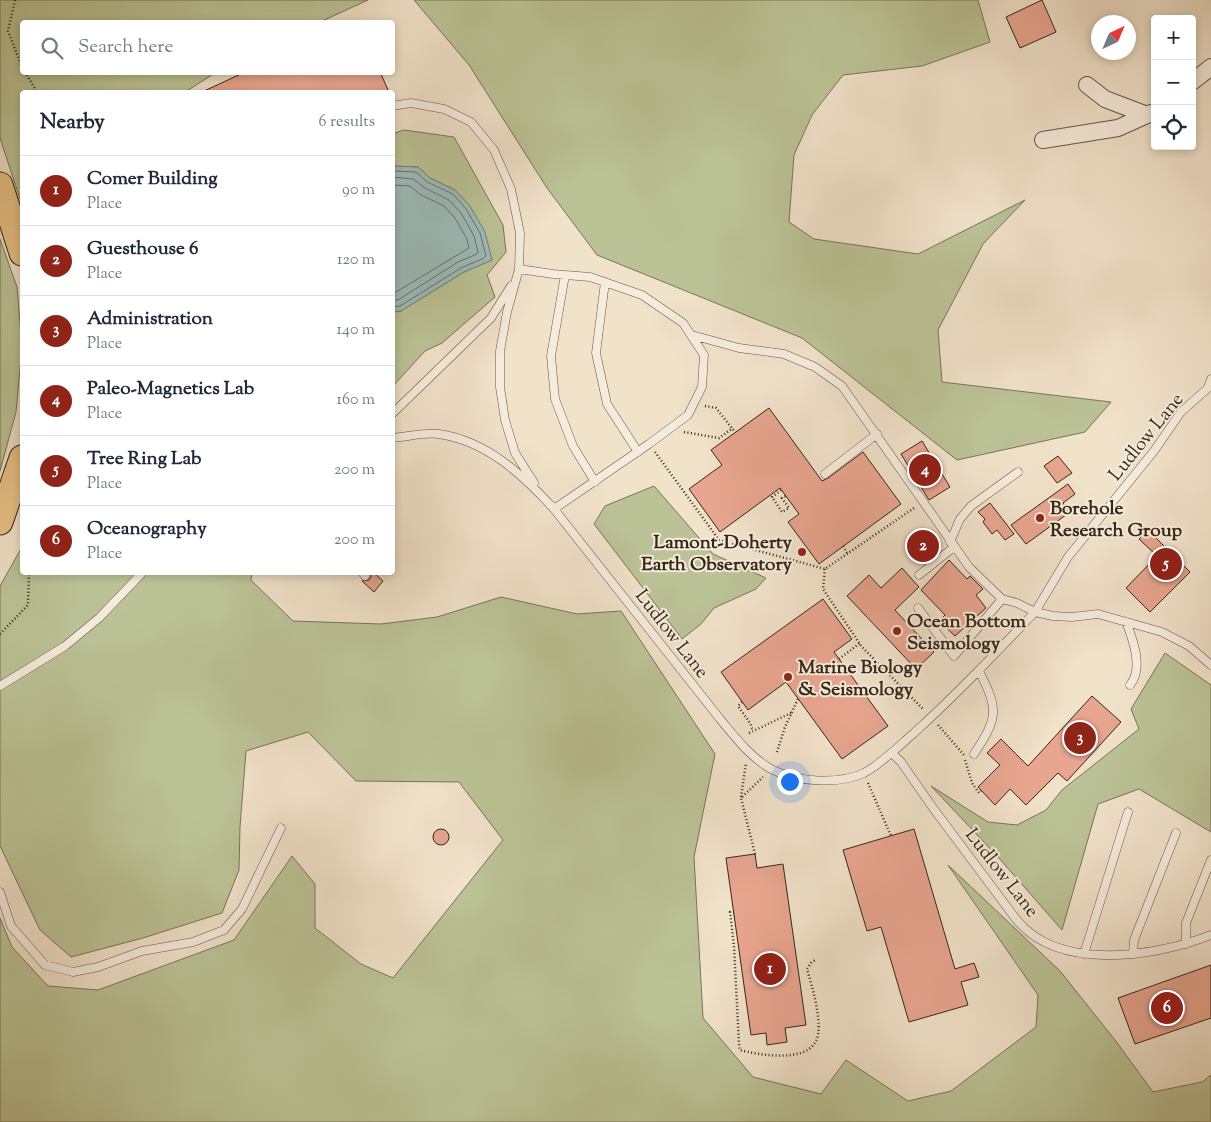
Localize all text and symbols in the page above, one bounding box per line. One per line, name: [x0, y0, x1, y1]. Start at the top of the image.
north arrow: [1091, 15, 1136, 60]
map controls: [1151, 15, 1196, 150]
button: +: [1151, 15, 1196, 60]
search box: [20, 20, 395, 75]
icon: search: [38, 34, 66, 62]
text: Search here: [78, 34, 173, 61]
button: −: [1151, 60, 1196, 105]
button: locate: [1151, 105, 1196, 150]
text: Nearby: [40, 108, 105, 138]
text: 6 results: [319, 111, 375, 134]
text: Comer Building: [87, 166, 218, 193]
text: 1: [53, 179, 59, 202]
text: 90 m: [342, 179, 375, 202]
text: Place: [87, 193, 122, 216]
text: Guesthouse 6: [87, 236, 198, 263]
text: 2: [52, 249, 60, 272]
text: 120 m: [337, 249, 375, 272]
text: Place: [87, 263, 122, 286]
text: Administration: [87, 306, 213, 333]
text: 3: [53, 319, 59, 342]
text: 140 m: [337, 319, 375, 342]
text: Place: [87, 333, 122, 356]
text: Paleo-Magnetics Lab: [87, 376, 254, 403]
street label: Ludlow Lane: [1103, 388, 1191, 487]
text: 4: [52, 389, 60, 412]
text: 160 m: [337, 389, 375, 412]
text: Place: [87, 403, 122, 426]
text: Tree Ring Lab: [87, 446, 201, 473]
pin: 4: [909, 451, 941, 489]
text: 5: [53, 459, 59, 482]
text: 200 m: [334, 459, 375, 482]
text: Place: [87, 473, 122, 496]
place label: Borehole Research Group: [1050, 496, 1183, 545]
marker: Borehole Research Group: [1034, 512, 1046, 524]
text: Oceanography: [87, 516, 207, 543]
pin: 2: [907, 527, 939, 565]
text: 6: [52, 529, 60, 552]
text: 200 m: [334, 529, 375, 552]
place label: Lamont-Doherty Earth Observatory: [641, 530, 793, 579]
text: Place: [87, 543, 122, 566]
pin: 5: [1150, 545, 1182, 583]
marker: Lamont-Doherty Earth Observatory: [796, 546, 808, 558]
street label: Ludlow Lane: [628, 584, 715, 685]
place label: Ocean Bottom Seismology: [907, 609, 1026, 658]
marker: Ocean Bottom Seismology: [891, 625, 903, 637]
place label: Marine Biology & Seismology: [798, 655, 923, 704]
marker: Marine Biology & Seismology: [782, 671, 794, 683]
pin: 3: [1064, 719, 1096, 757]
your location: [777, 769, 803, 795]
street label: Ludlow Lane: [958, 823, 1045, 924]
pin: 1: [754, 950, 786, 988]
pin: 6: [1151, 989, 1183, 1027]

